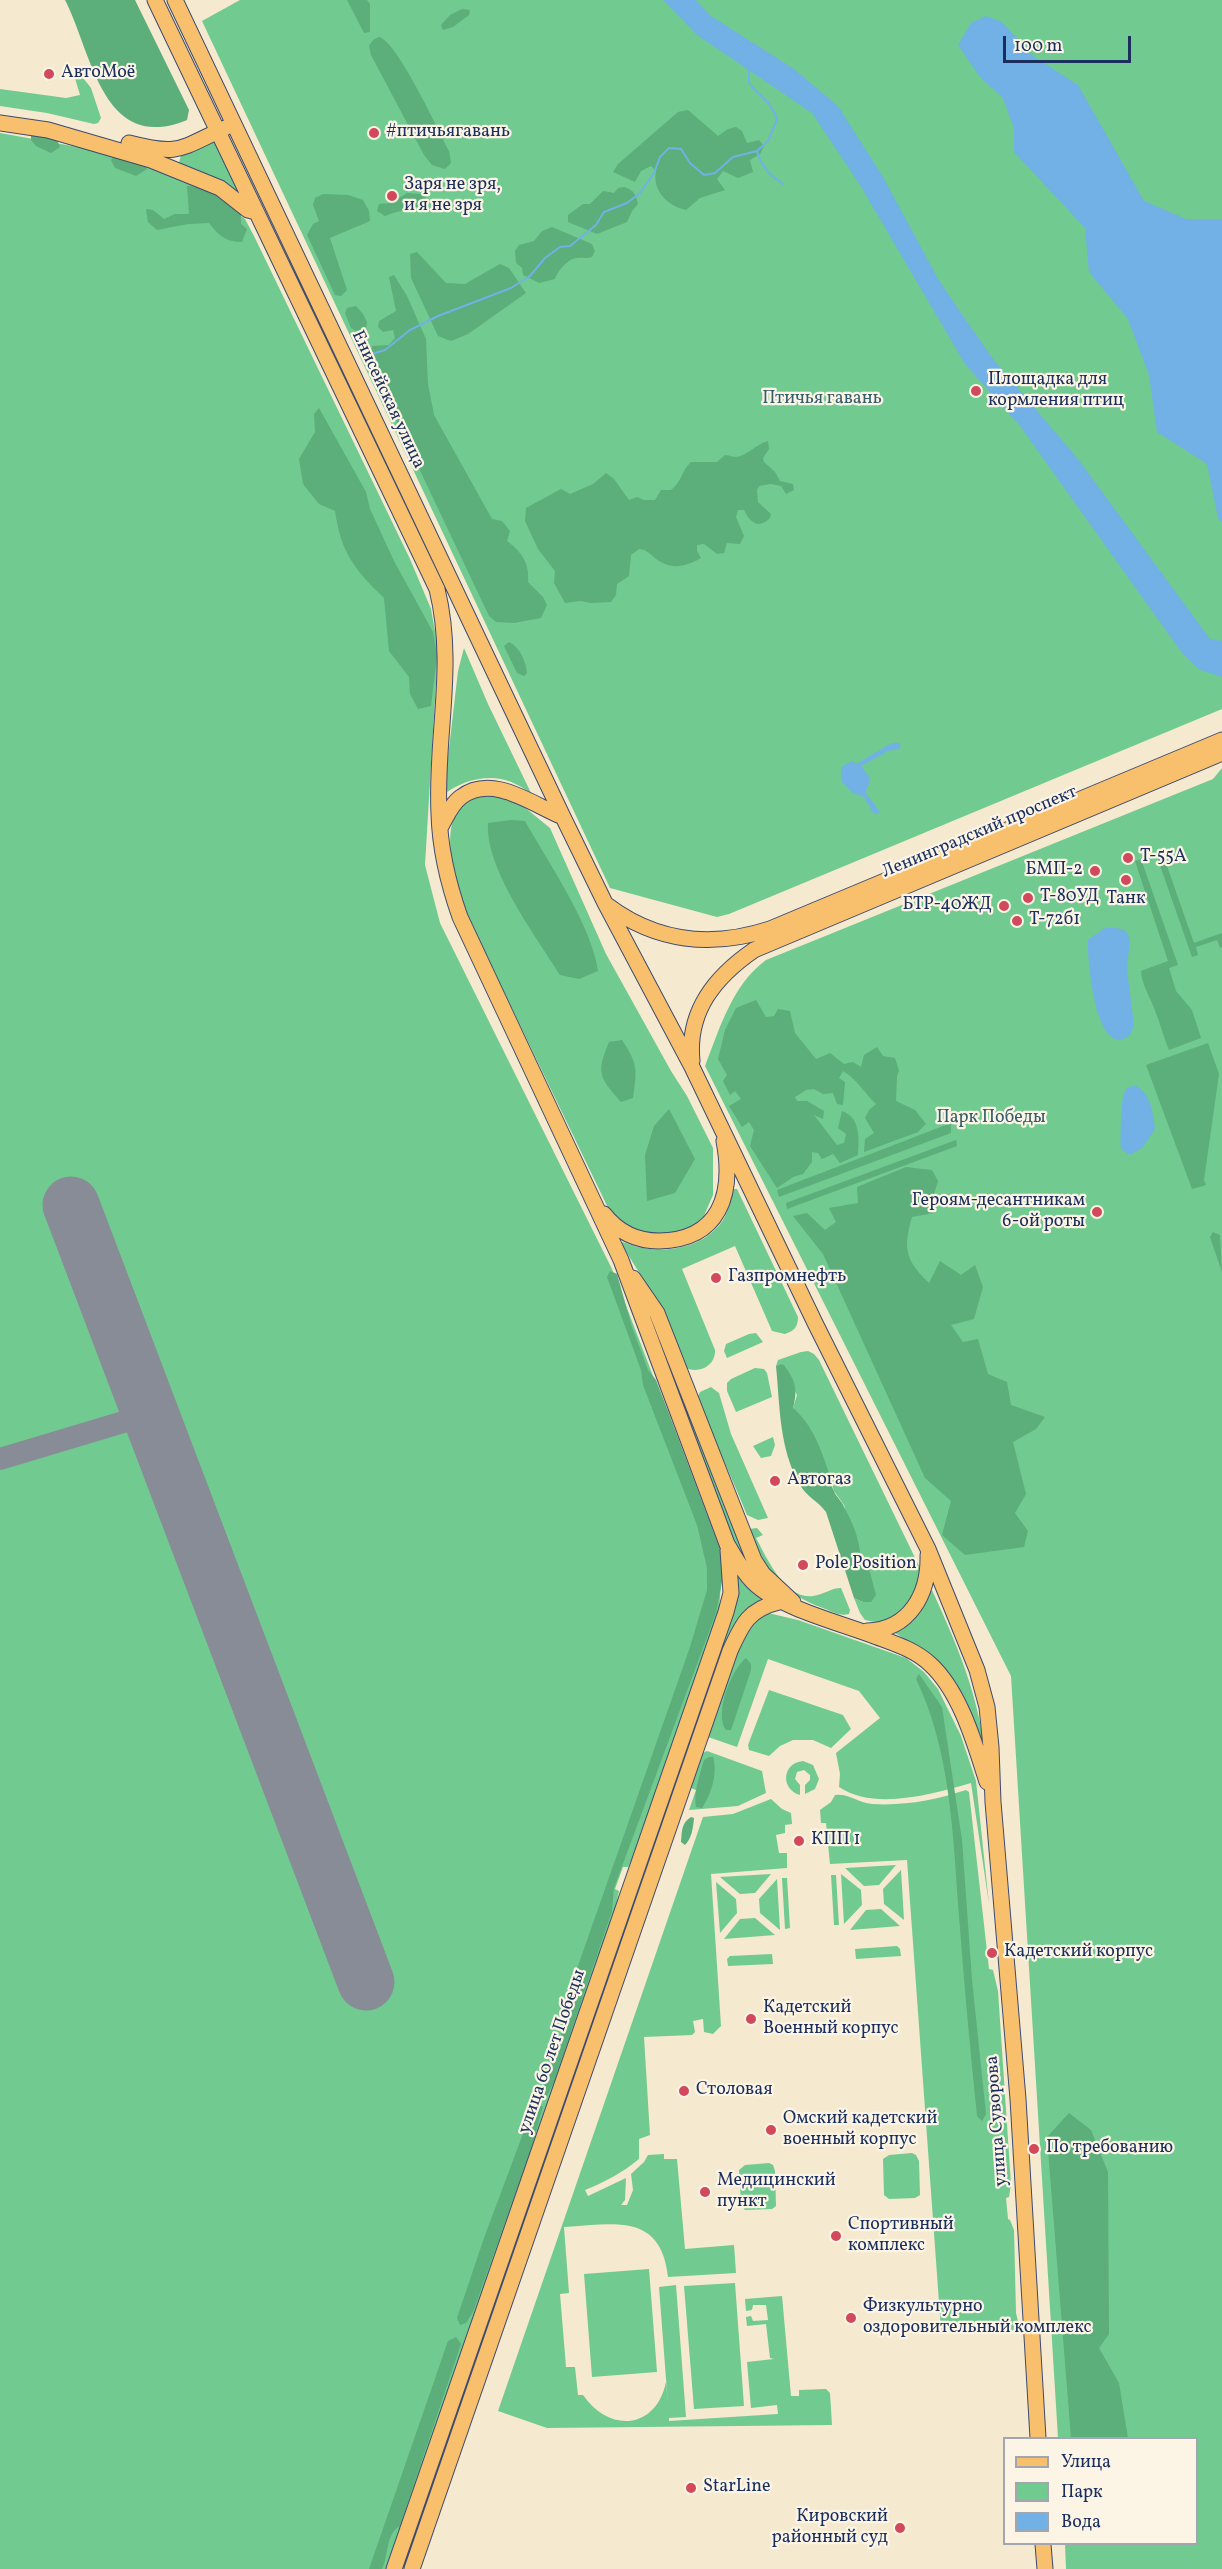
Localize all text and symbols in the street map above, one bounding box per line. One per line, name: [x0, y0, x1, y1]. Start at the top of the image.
scale bar: [1006, 24, 1134, 62]
text: 100 m: [1014, 34, 1063, 59]
place label: АвтоМоё: [61, 63, 135, 85]
marker: АвтоМоё: [42, 67, 56, 81]
place label: #птичьягавань: [386, 122, 510, 144]
marker: #птичьягавань: [367, 126, 381, 140]
place label: Заря не зря, и я не зря: [404, 175, 501, 218]
marker: Заря не зря, и я не зря: [385, 189, 399, 203]
street label: Енисейская улица: [346, 327, 428, 473]
place label: Площадка для кормления птиц: [988, 370, 1124, 412]
marker: Площадка для кормления птиц: [969, 384, 983, 398]
park label: Птичья гавань: [762, 389, 882, 411]
street label: Ленинградский проспект: [879, 782, 1081, 884]
place label: Т-55А: [1140, 847, 1187, 869]
marker: Т-55А: [1121, 851, 1135, 865]
place label: БМП-2: [1025, 860, 1083, 882]
marker: БМП-2: [1088, 864, 1102, 878]
marker: Танк: [1119, 873, 1133, 887]
place label: Т-80УД: [1040, 887, 1099, 909]
place label: Танк: [1107, 889, 1145, 911]
marker: Т-80УД: [1021, 891, 1035, 905]
place label: БТР-40ЖД: [902, 895, 992, 917]
marker: БТР-40ЖД: [997, 899, 1011, 913]
place label: Т-72б1: [1029, 910, 1080, 932]
marker: Т-72б1: [1010, 914, 1024, 928]
park label: Парк Победы: [936, 1108, 1046, 1130]
place label: Героям-десантникам 6-ой роты: [912, 1191, 1085, 1234]
marker: Героям-десантникам 6-ой роты: [1090, 1205, 1104, 1219]
place label: Газпромнефть: [728, 1267, 846, 1289]
marker: Газпромнефть: [709, 1271, 723, 1285]
place label: Автогаз: [787, 1470, 851, 1492]
marker: Автогаз: [768, 1474, 782, 1488]
place label: Pole Position: [815, 1554, 917, 1576]
marker: Pole Position: [796, 1558, 810, 1572]
place label: КПП 1: [811, 1830, 860, 1852]
marker: КПП 1: [792, 1834, 806, 1848]
place label: Кадетский корпус: [1004, 1942, 1153, 1964]
marker: Кадетский корпус: [985, 1946, 999, 1960]
street label: улица 60 лет Победы: [515, 1967, 591, 2137]
place label: Кадетский Военный корпус: [763, 1998, 899, 2040]
marker: Кадетский Военный корпус: [744, 2012, 758, 2026]
street label: улица Суворова: [983, 2055, 1013, 2187]
place label: Столовая: [696, 2080, 773, 2102]
marker: Столовая: [677, 2084, 691, 2098]
place label: Омский кадетский военный корпус: [783, 2109, 937, 2152]
marker: Омский кадетский военный корпус: [764, 2123, 778, 2137]
place label: По требованию: [1046, 2138, 1173, 2160]
marker: По требованию: [1027, 2142, 1041, 2156]
place label: Медицинский пункт: [717, 2171, 836, 2214]
marker: Медицинский пункт: [698, 2185, 712, 2199]
place label: Спортивный комплекс: [848, 2215, 954, 2258]
marker: Спортивный комплекс: [829, 2229, 843, 2243]
place label: Физкультурно оздоровительный комплекс: [863, 2297, 1092, 2340]
marker: Физкультурно оздоровительный комплекс: [844, 2311, 858, 2325]
legend: [1003, 2437, 1198, 2545]
text: Улица: [1061, 2450, 1111, 2475]
place label: StarLine: [703, 2477, 771, 2499]
text: Парк: [1061, 2480, 1103, 2505]
marker: StarLine: [684, 2481, 698, 2495]
place label: Кировский районный суд: [772, 2507, 888, 2550]
text: Вода: [1061, 2510, 1101, 2535]
marker: Кировский районный суд: [893, 2521, 907, 2535]

